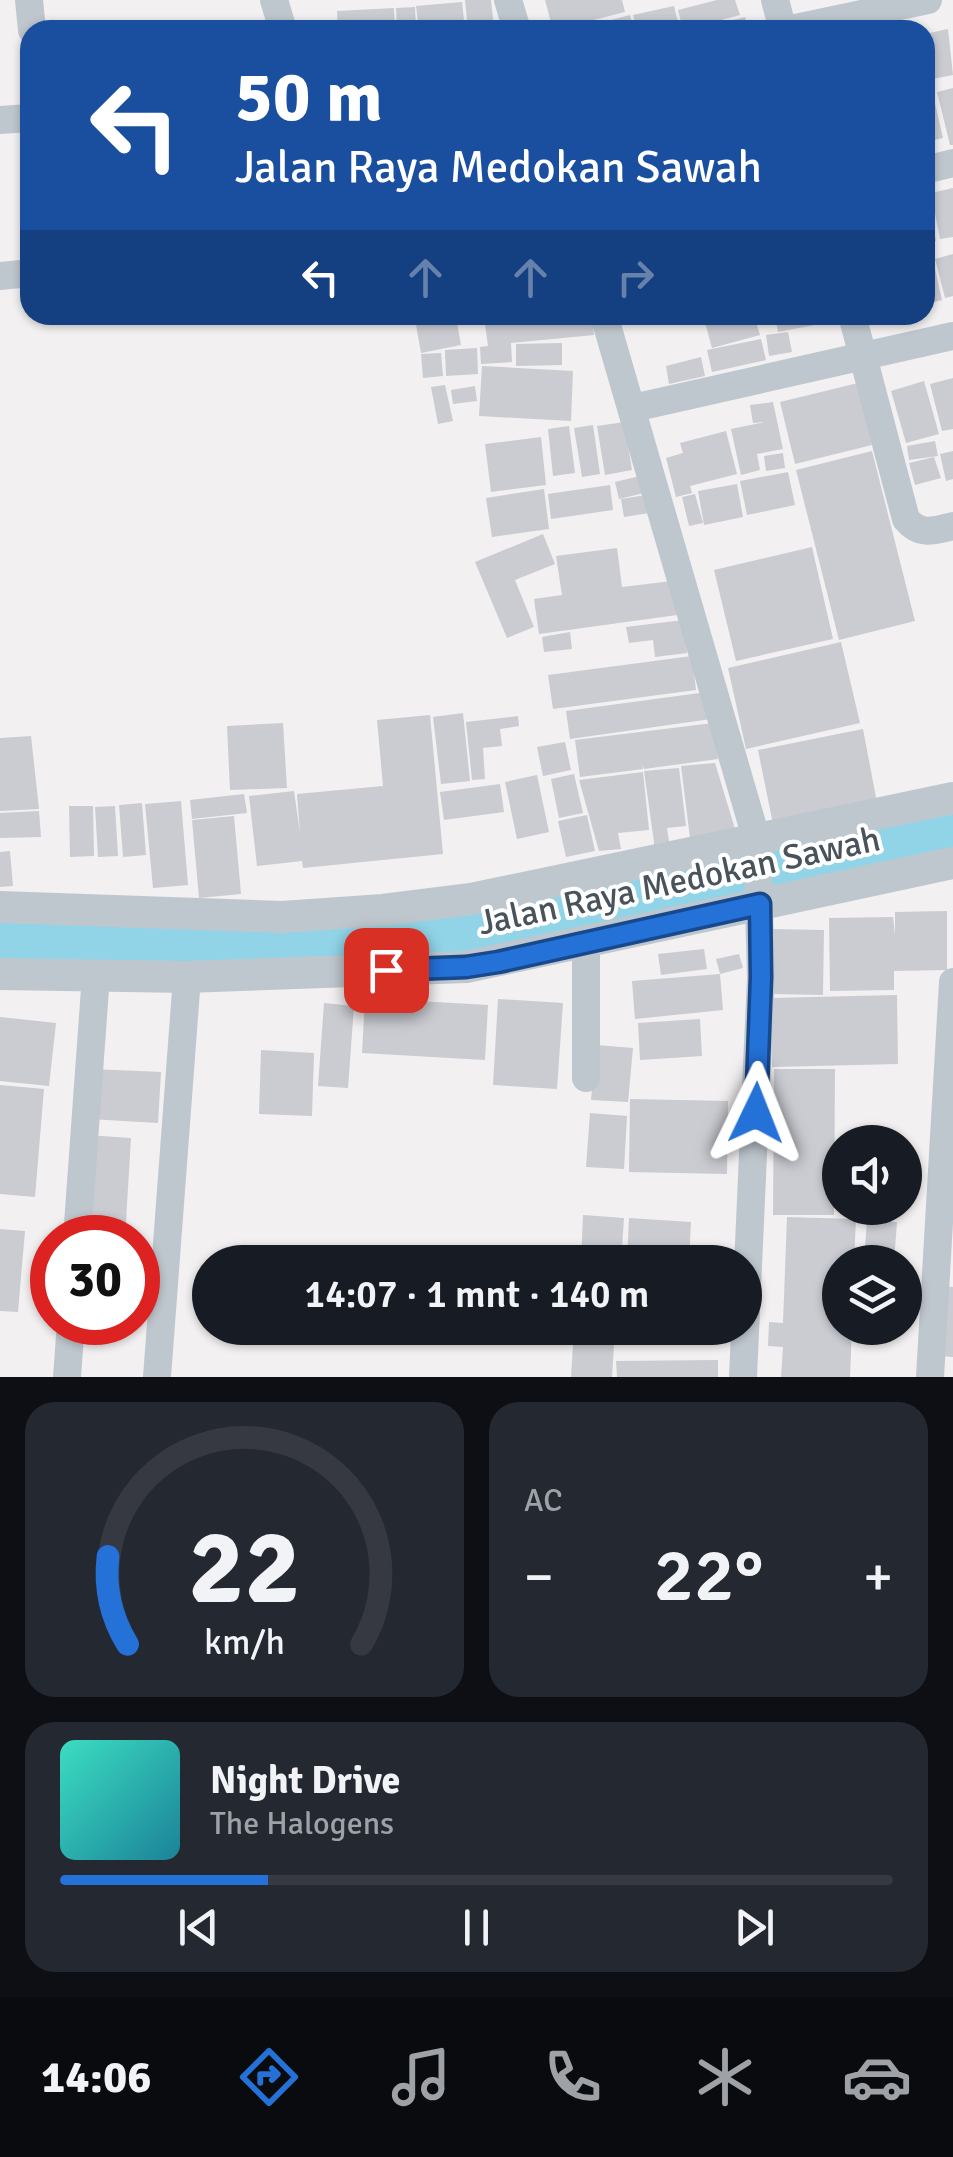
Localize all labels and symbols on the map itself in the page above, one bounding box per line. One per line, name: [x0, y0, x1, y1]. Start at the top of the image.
street label: Jalan Raya Medokan Sawah: [474, 817, 884, 945]
pin: [344, 928, 429, 1013]
position arrow: [704, 1061, 808, 1165]
speed limit sign: 30: [30, 1215, 160, 1345]

